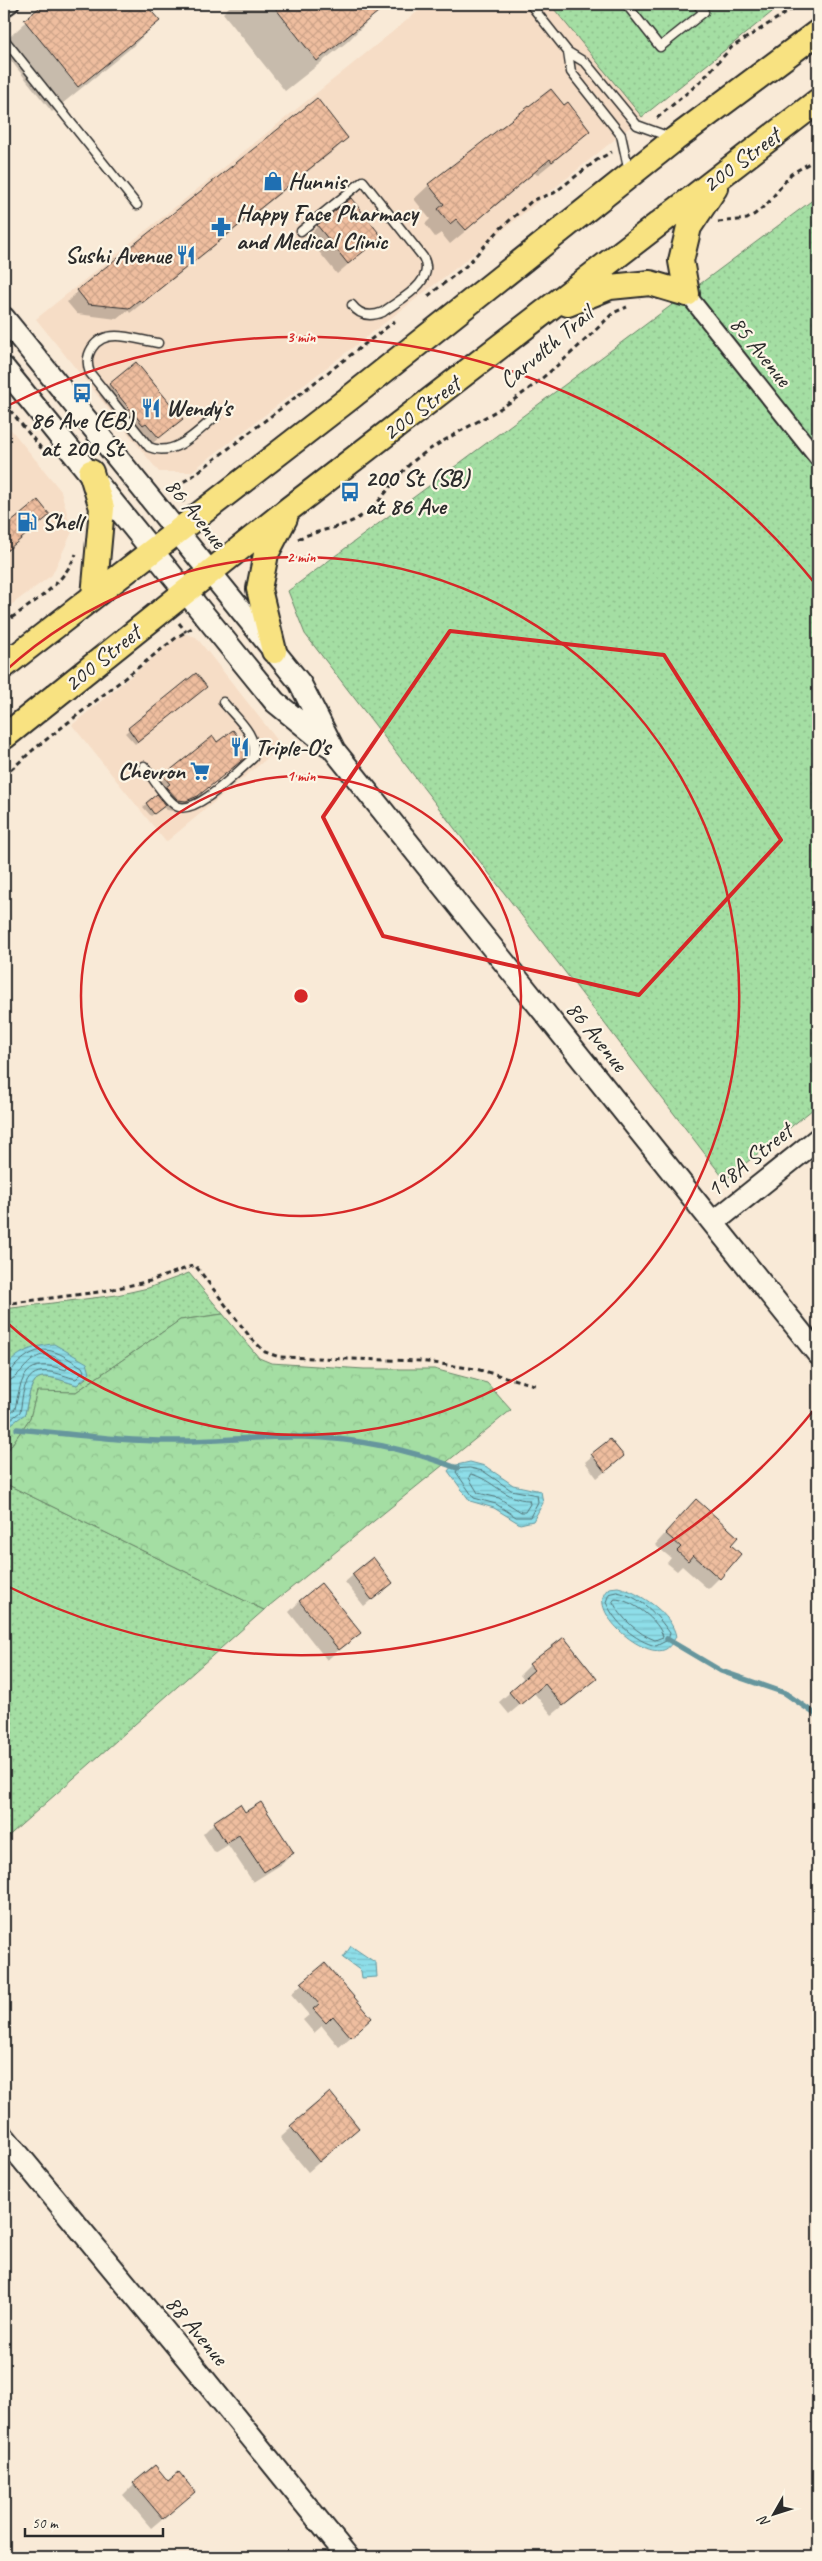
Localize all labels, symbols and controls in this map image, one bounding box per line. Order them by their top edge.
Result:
street label: 200 Street [696,119,789,199]
place label: Hunnis [288,166,348,196]
shop icon: Hunnis [262,170,284,192]
place label: Happy Face Pharmacy and Medical Clinic [236,198,421,256]
pharmacy icon: Happy Face Pharmacy and Medical Clinic [210,216,232,238]
place label: Sushi Avenue [65,240,173,270]
restaurant icon: Sushi Avenue [175,244,197,266]
street label: Carvolth Trail [493,297,602,395]
street label: 85 Avenue [723,309,800,394]
text: 3 min [287,328,316,347]
street label: 200 Street [376,367,469,447]
bus stop icon: 86 Ave (EB) at 200 St [71,382,93,404]
place label: Wendy's [166,393,234,423]
restaurant icon: Wendy's [140,397,162,419]
place label: 86 Ave (EB) at 200 St [30,405,136,463]
place label: 200 St (SB) at 86 Ave [365,463,472,521]
street label: 86 Avenue [158,471,235,556]
bus stop icon: 200 St (SB) at 86 Ave [339,481,361,503]
place label: Shell [42,507,87,537]
fuel station icon: Shell [16,511,38,533]
text: 2 min [287,548,316,567]
street label: 200 Street [57,616,149,698]
place label: Triple-O's [255,732,333,762]
restaurant icon: Triple-O's [229,736,251,758]
place label: Chevron [118,756,186,786]
supermarket icon: Chevron [189,760,211,782]
text: 1 min [287,767,316,786]
centre of rings [292,987,310,1005]
street label: 86 Avenue [559,994,636,1079]
street label: 198A Street [700,1114,801,1204]
street label: 88 Avenue [159,2289,236,2373]
north arrow [750,2488,800,2538]
scale bar [25,2506,162,2538]
text: N [753,2511,774,2531]
text: 50 m [32,2514,59,2533]

